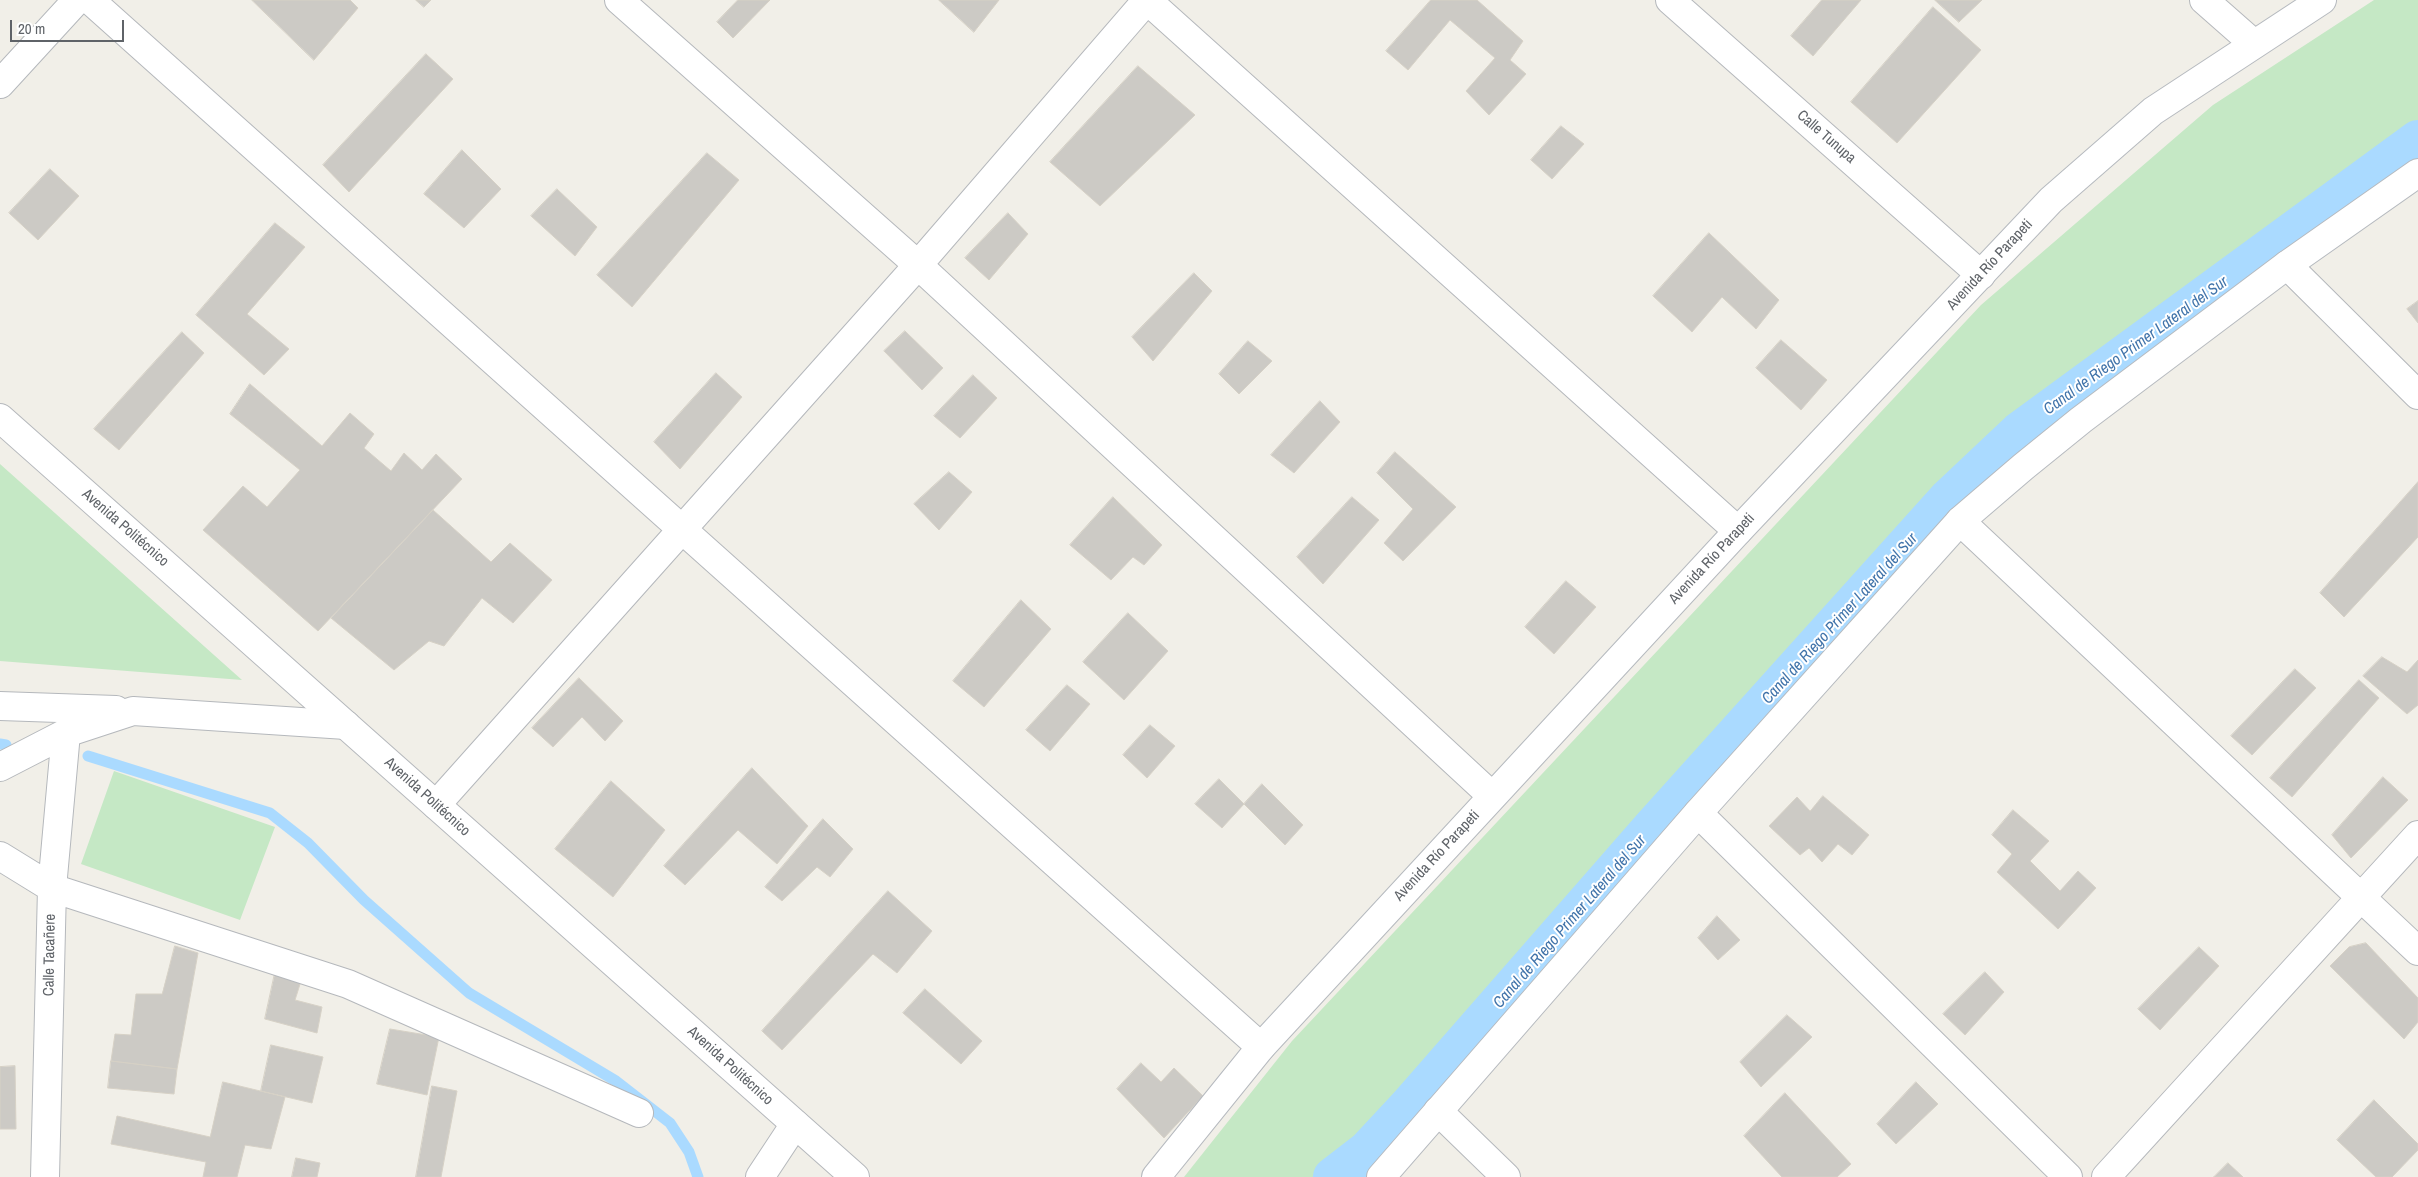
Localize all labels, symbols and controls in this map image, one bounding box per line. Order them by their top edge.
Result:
scale bar [12,10,126,42]
text: 20 m [18,18,45,39]
street label: Calle Tunupa [1793,107,1859,167]
street label: Avenida Río Parapeti [1943,216,2037,314]
water label: Canal de Riego Primer Lateral del Sur [2040,273,2232,419]
street label: Avenida Politécnico [78,485,172,571]
street label: Avenida Río Parapeti [1665,510,1759,608]
water label: Canal de Riego Primer Lateral del Sur [1758,530,1922,708]
street label: Avenida Politécnico [380,754,474,840]
street label: Avenida Río Parapeti [1390,807,1484,905]
water label: Canal de Riego Primer Lateral del Sur [1490,831,1650,1013]
street label: Calle Tacañere [40,914,60,996]
street label: Avenida Politécnico [683,1023,777,1109]

